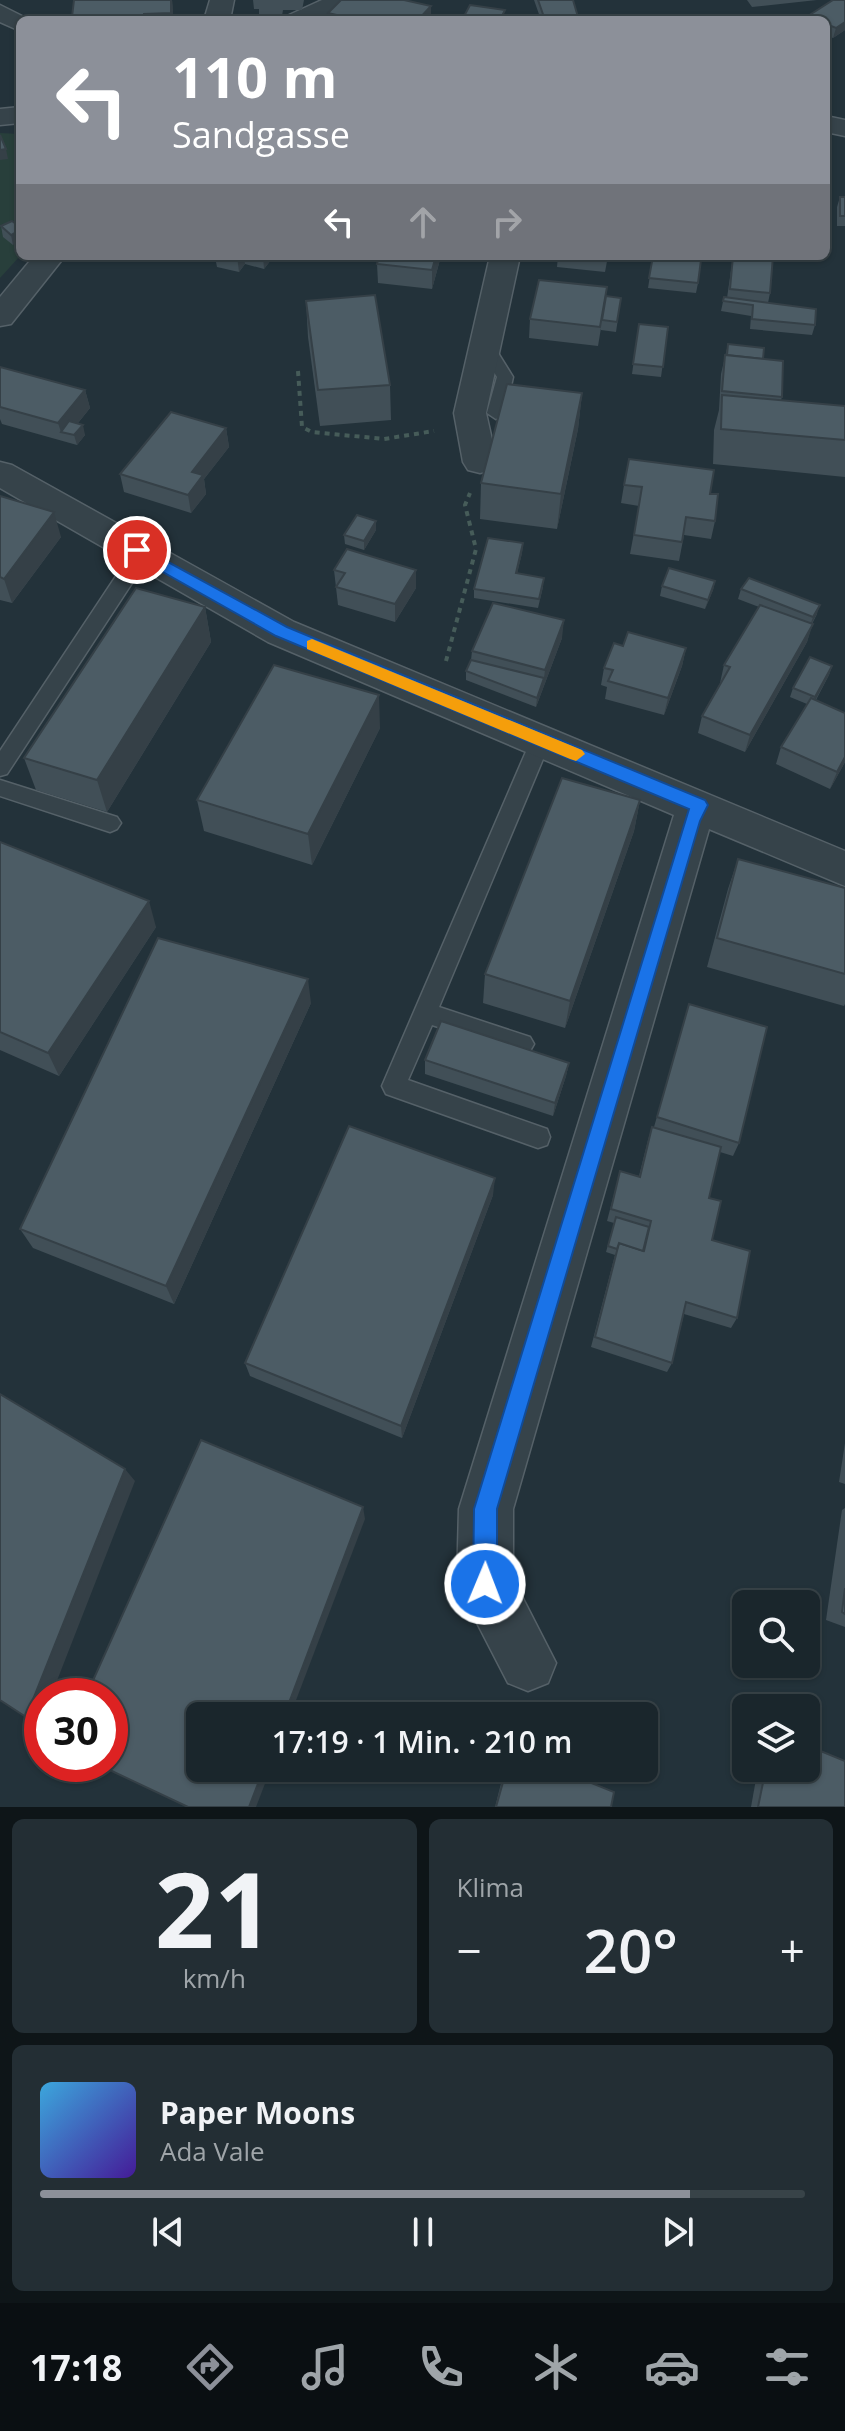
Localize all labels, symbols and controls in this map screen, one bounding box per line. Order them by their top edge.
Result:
text: 110 m [172,38,338,114]
icon: left [40,48,144,152]
text: Sandgasse [172,110,350,159]
icon: left [317,200,361,244]
icon: ahead [401,200,445,244]
icon: right [485,200,529,244]
pin [103,516,171,584]
icon: arrive [115,528,159,572]
position arrow [443,1542,527,1626]
map controls [732,1590,820,1782]
button: search [732,1590,820,1678]
speed limit sign: 30 [24,1678,128,1782]
button: layers [732,1694,820,1782]
text: 17:19 · 1 Min. · 210 m [272,1721,572,1762]
text: 21 [155,1837,274,1978]
text: Klima [457,1869,524,1905]
text: 20° [584,1909,678,1991]
text: − [457,1920,482,1980]
text: + [780,1920,805,1980]
text: km/h [183,1960,246,1996]
text: Paper Moons [160,2092,355,2133]
text: Ada Vale [160,2133,265,2169]
icon: previous [146,2210,190,2254]
icon: pause [401,2210,445,2254]
icon: next [656,2210,700,2254]
icon: directions [182,2339,238,2395]
icon: music [297,2339,353,2395]
icon: phone [413,2339,469,2395]
icon: climate [528,2339,584,2395]
icon: car [644,2339,700,2395]
icon: filters [759,2339,815,2395]
text: 17:18 [30,2343,122,2392]

